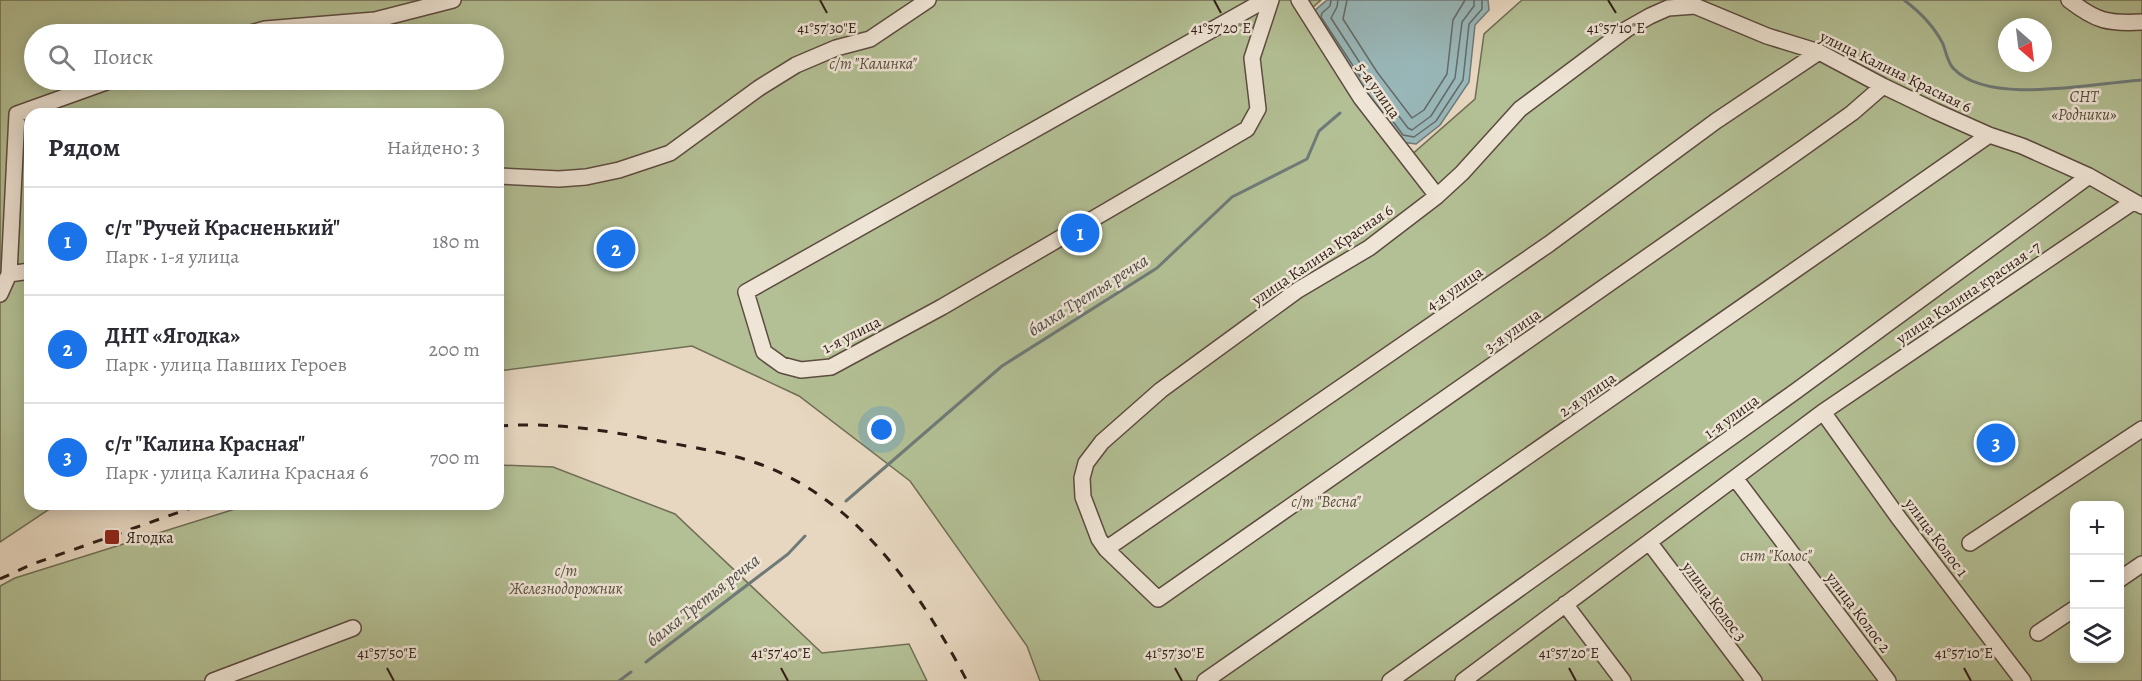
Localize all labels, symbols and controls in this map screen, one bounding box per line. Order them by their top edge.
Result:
text: 41°57'30"E [797,18,857,38]
text: 41°57'20"E [1191,18,1251,38]
text: 41°57'10"E [1587,18,1645,38]
north arrow [1998,18,2052,72]
search box [24,24,504,90]
street label: улица Калина Красная 6 [1815,25,1975,118]
icon: search [45,41,78,74]
text: Поиск [93,42,153,72]
park label: с/т "Калинка" [829,53,917,75]
street label: 5-я улица [1351,58,1406,124]
park label: СНТ «Родники» [2051,86,2117,126]
text: Рядом [48,130,120,165]
text: Найдено: 3 [387,134,480,161]
street label: улица Калина Красная 6 [1247,199,1398,311]
pin: 1 [1060,210,1100,256]
text: с/т "Ручей Красненький" [105,213,340,243]
pin: 2 [596,226,636,272]
text: 1 [64,228,71,255]
text: 180 m [432,228,480,255]
street label: улица Калина красная -7 [1891,236,2045,350]
text: Парк · 1-я улица [105,243,240,270]
water label: балка Третья речка [1023,248,1153,342]
street label: 4-я улица [1422,261,1488,316]
street label: 3-я улица [1480,303,1546,358]
street label: 1-я улица [818,311,885,359]
text: ДНТ «Ягодка» [105,321,240,351]
text: 2 [63,336,72,363]
text: 200 m [429,336,480,363]
text: Парк · улица Павших Героев [105,351,347,378]
street label: 2-я улица [1555,367,1621,423]
street label: 1-я улица [1700,389,1764,444]
your location [867,415,896,444]
pin: 3 [1976,420,2016,466]
text: с/т "Калина Красная" [105,429,305,459]
text: 3 [63,444,72,471]
text: 700 m [430,444,480,471]
text: Парк · улица Калина Красная 6 [105,459,369,486]
park label: с/т "Весна" [1291,491,1361,513]
street label: улица Колос 1 [1899,493,1973,582]
map controls [2070,501,2124,663]
button: + [2070,501,2124,555]
place label: Ягодка [126,527,174,549]
marker: Ягодка [103,528,121,546]
park label: снт "Колос" [1740,545,1812,567]
water label: балка Третья речка [641,548,765,652]
button: − [2070,555,2124,609]
street label: улица Колос 3 [1676,556,1751,646]
park label: с/т Железнодорожник [508,560,623,600]
street label: улица Колос 2 [1820,567,1896,658]
button: layers [2070,609,2124,663]
text: 41°57'50"E [357,643,417,663]
text: 41°57'40"E [751,643,811,663]
text: 41°57'30"E [1145,643,1205,663]
text: 41°57'20"E [1539,643,1599,663]
text: 41°57'10"E [1935,643,1993,663]

